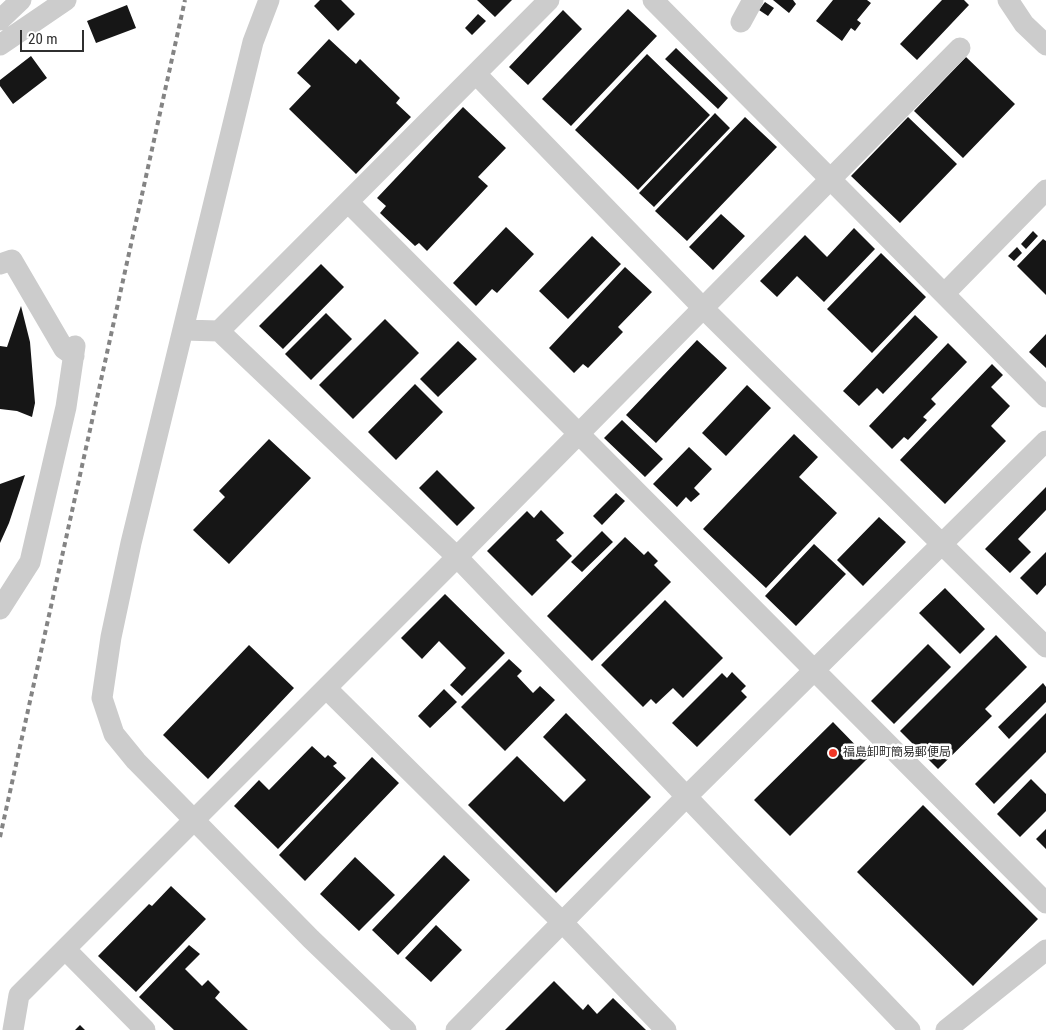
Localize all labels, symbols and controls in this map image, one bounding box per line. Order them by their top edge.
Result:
scale bar [22,20,86,52]
text: 20 m [28,30,58,48]
place label: 福島卸町簡易郵便局 [843,746,951,760]
marker: 福島卸町簡易郵便局 [827,747,839,759]

